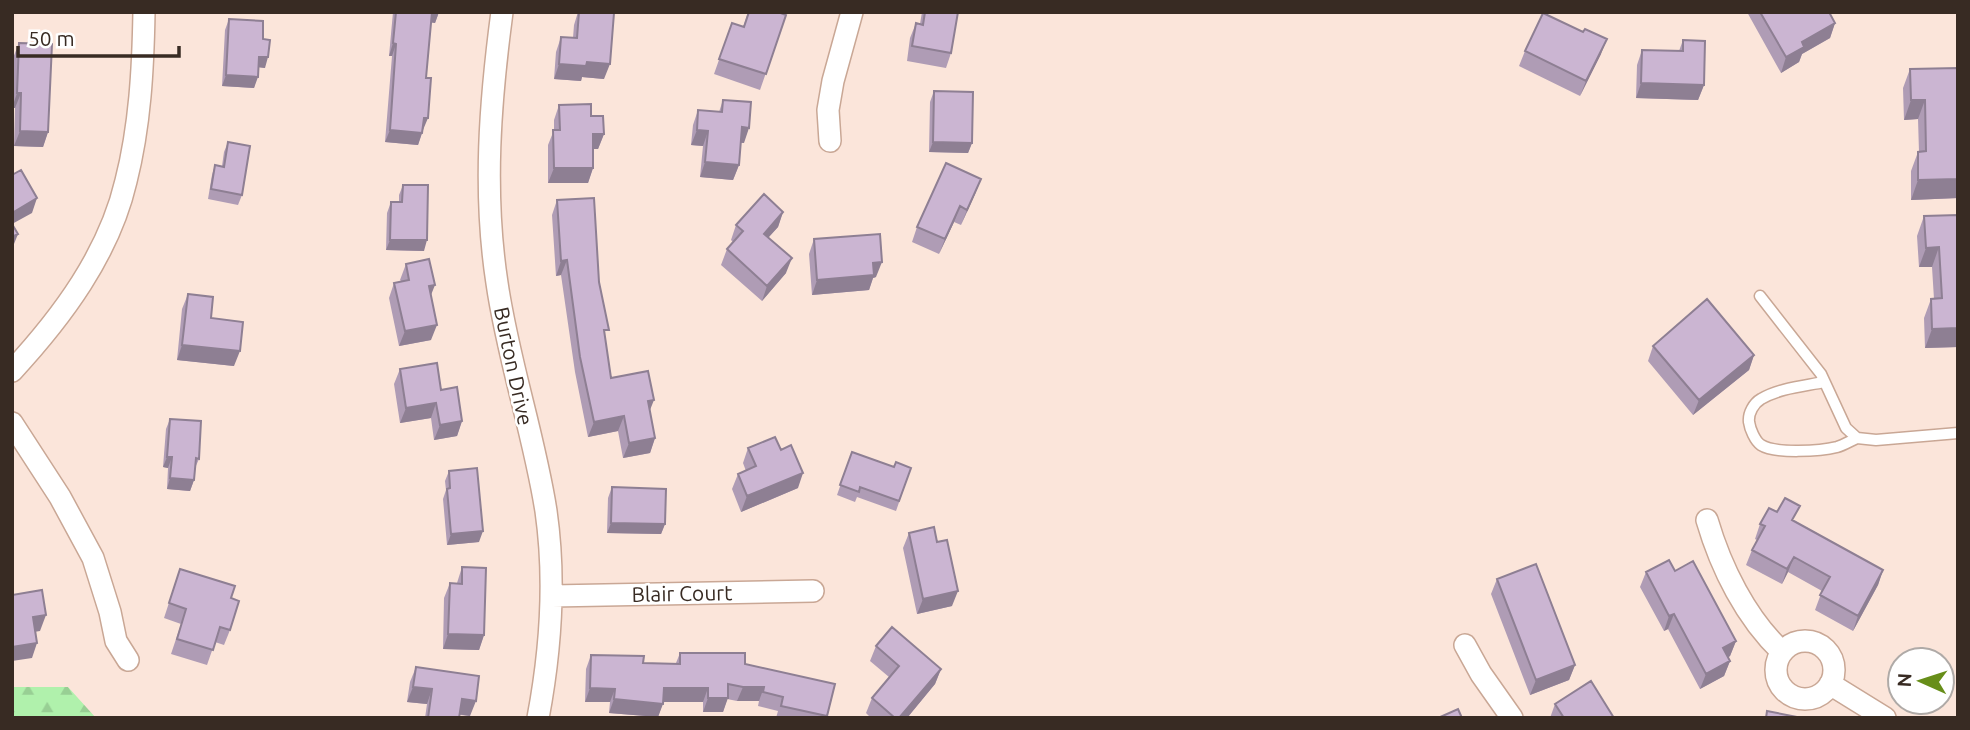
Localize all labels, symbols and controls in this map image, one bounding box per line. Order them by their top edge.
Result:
scale bar [18,14,178,58]
text: 50 m [28,26,75,50]
street label: Burton Drive [490,305,538,427]
street label: Blair Court [631,580,733,606]
north arrow [1886,646,1956,716]
text: N [1893,672,1915,688]

